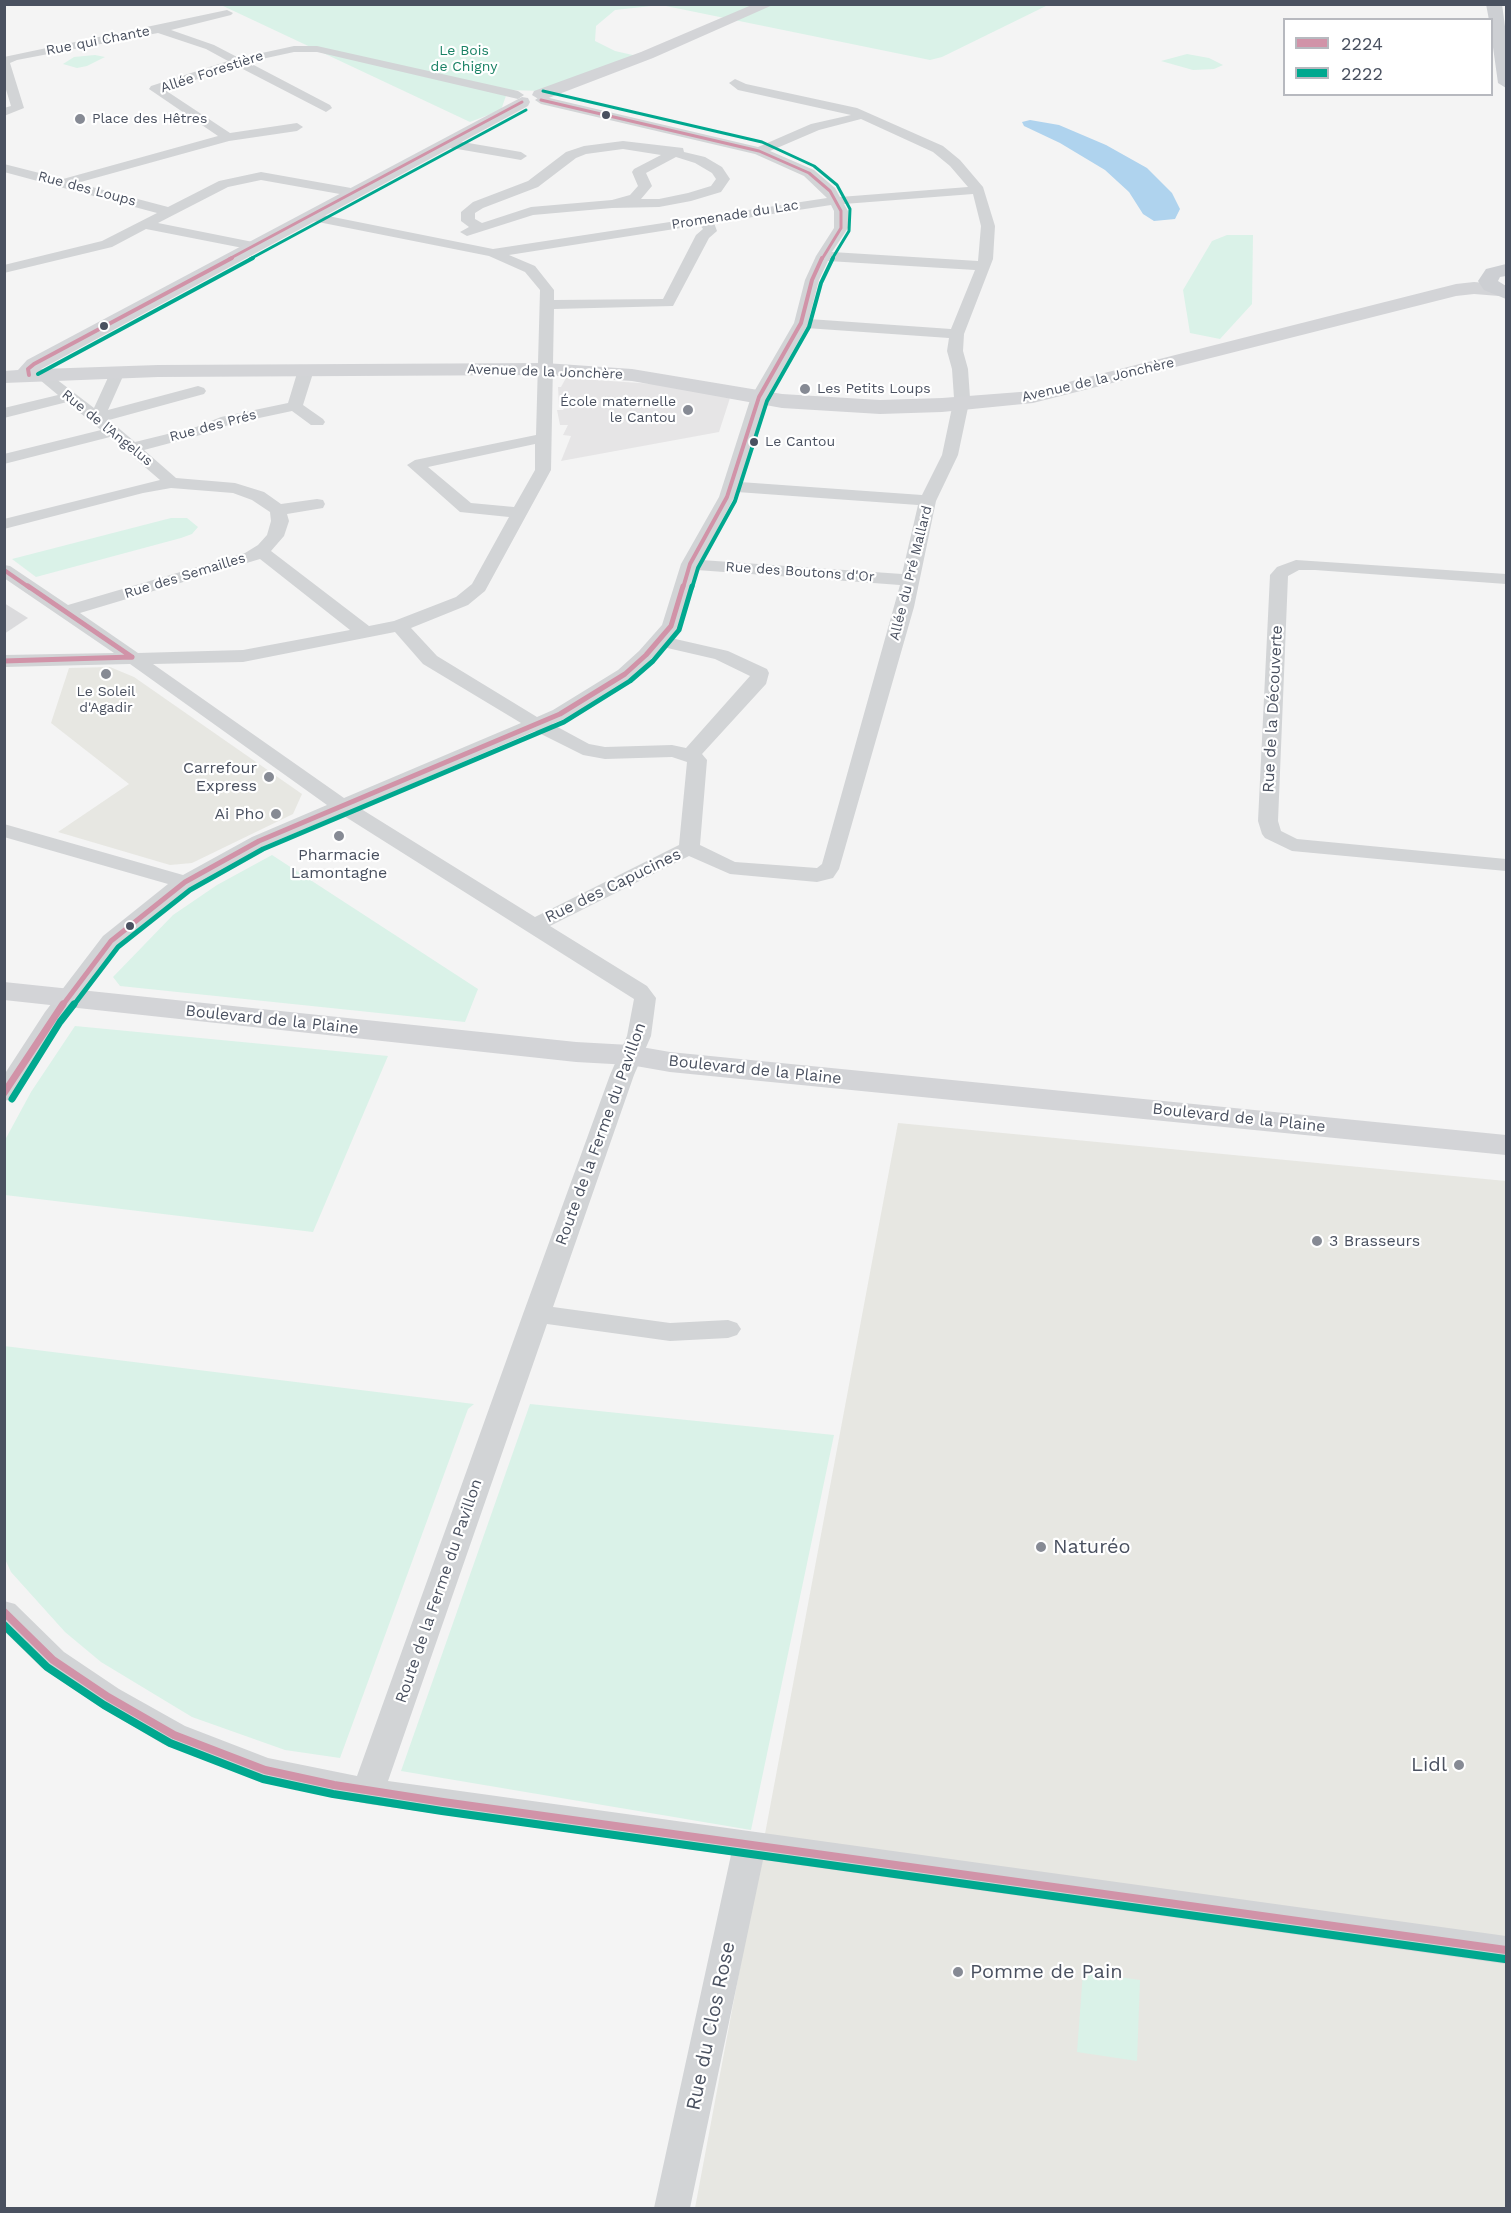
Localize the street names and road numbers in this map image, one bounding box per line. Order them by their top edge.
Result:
street label: Rue qui Chante [45,23,151,59]
street label: Allée Forestière [158,47,266,97]
street label: Rue des Loups [36,168,138,210]
street label: Promenade du Lac [670,197,800,233]
street label: Avenue de la Jonchère [1020,354,1176,406]
street label: Avenue de la Jonchère [467,361,623,383]
street label: Rue de l'Angelus [58,386,156,470]
street label: Rue des Prés [168,406,258,446]
street label: Allée du Pré Mallard [886,504,936,642]
street label: Rue des Semailles [122,550,248,602]
street label: Rue des Boutons d'Or [725,558,875,586]
street label: Rue de la Découverte [1259,625,1287,793]
street label: Rue des Capucines [542,845,684,927]
street label: Boulevard de la Plaine [184,1001,360,1039]
street label: Route de la Ferme du Pavillon [552,1020,650,1248]
street label: Boulevard de la Plaine [667,1051,843,1089]
street label: Boulevard de la Plaine [1151,1099,1327,1137]
street label: Route de la Ferme du Pavillon [392,1476,486,1706]
street label: Rue du Clos Rose [681,1940,741,2112]

